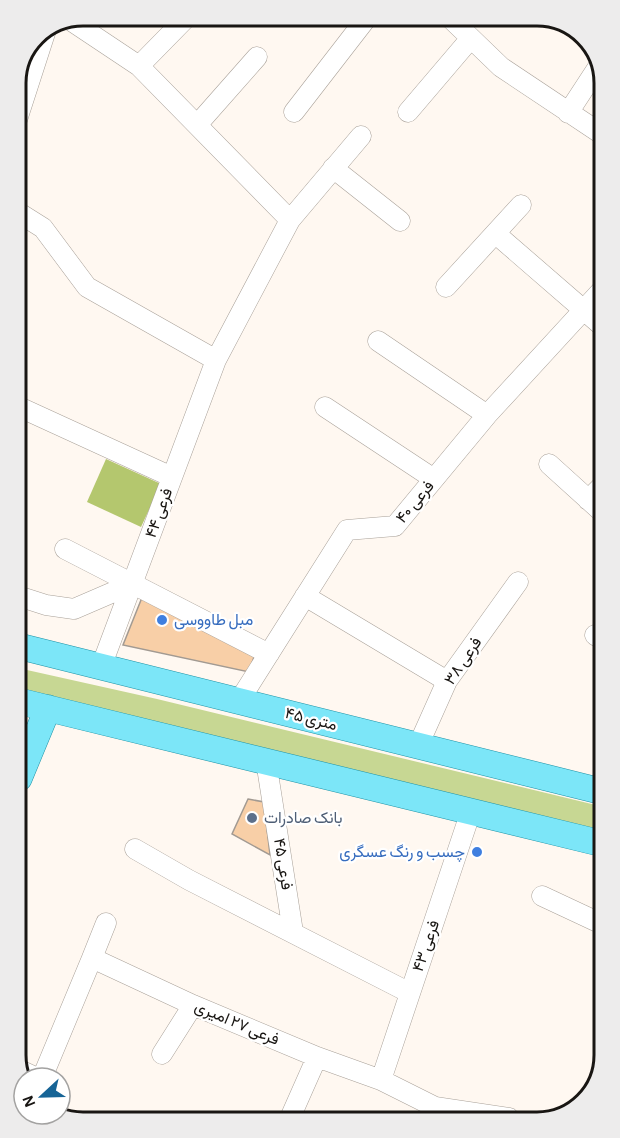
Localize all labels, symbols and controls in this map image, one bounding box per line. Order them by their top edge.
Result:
street label: فرعی ۴۰ [393,478,439,527]
street label: فرعی ۴۴ [143,486,177,541]
place label: مبل طاووسی [174,612,253,630]
marker: مبل طاووسی [155,613,169,627]
street label: فرعی ۳۸ [441,634,486,689]
street label: ۴۵ متری [283,705,339,735]
place label: بانک صادرات [264,810,343,828]
marker: بانک صادرات [245,811,259,825]
street label: فرعی ۴۵ [269,837,295,891]
place label: چسب و رنگ عسگری [339,844,465,863]
marker: چسب و رنگ عسگری [470,845,484,859]
street label: فرعی ۴۳ [410,918,444,974]
street label: فرعی ۲۷ امیری [192,998,282,1050]
north arrow [12,1066,72,1126]
text: N [20,1093,39,1109]

